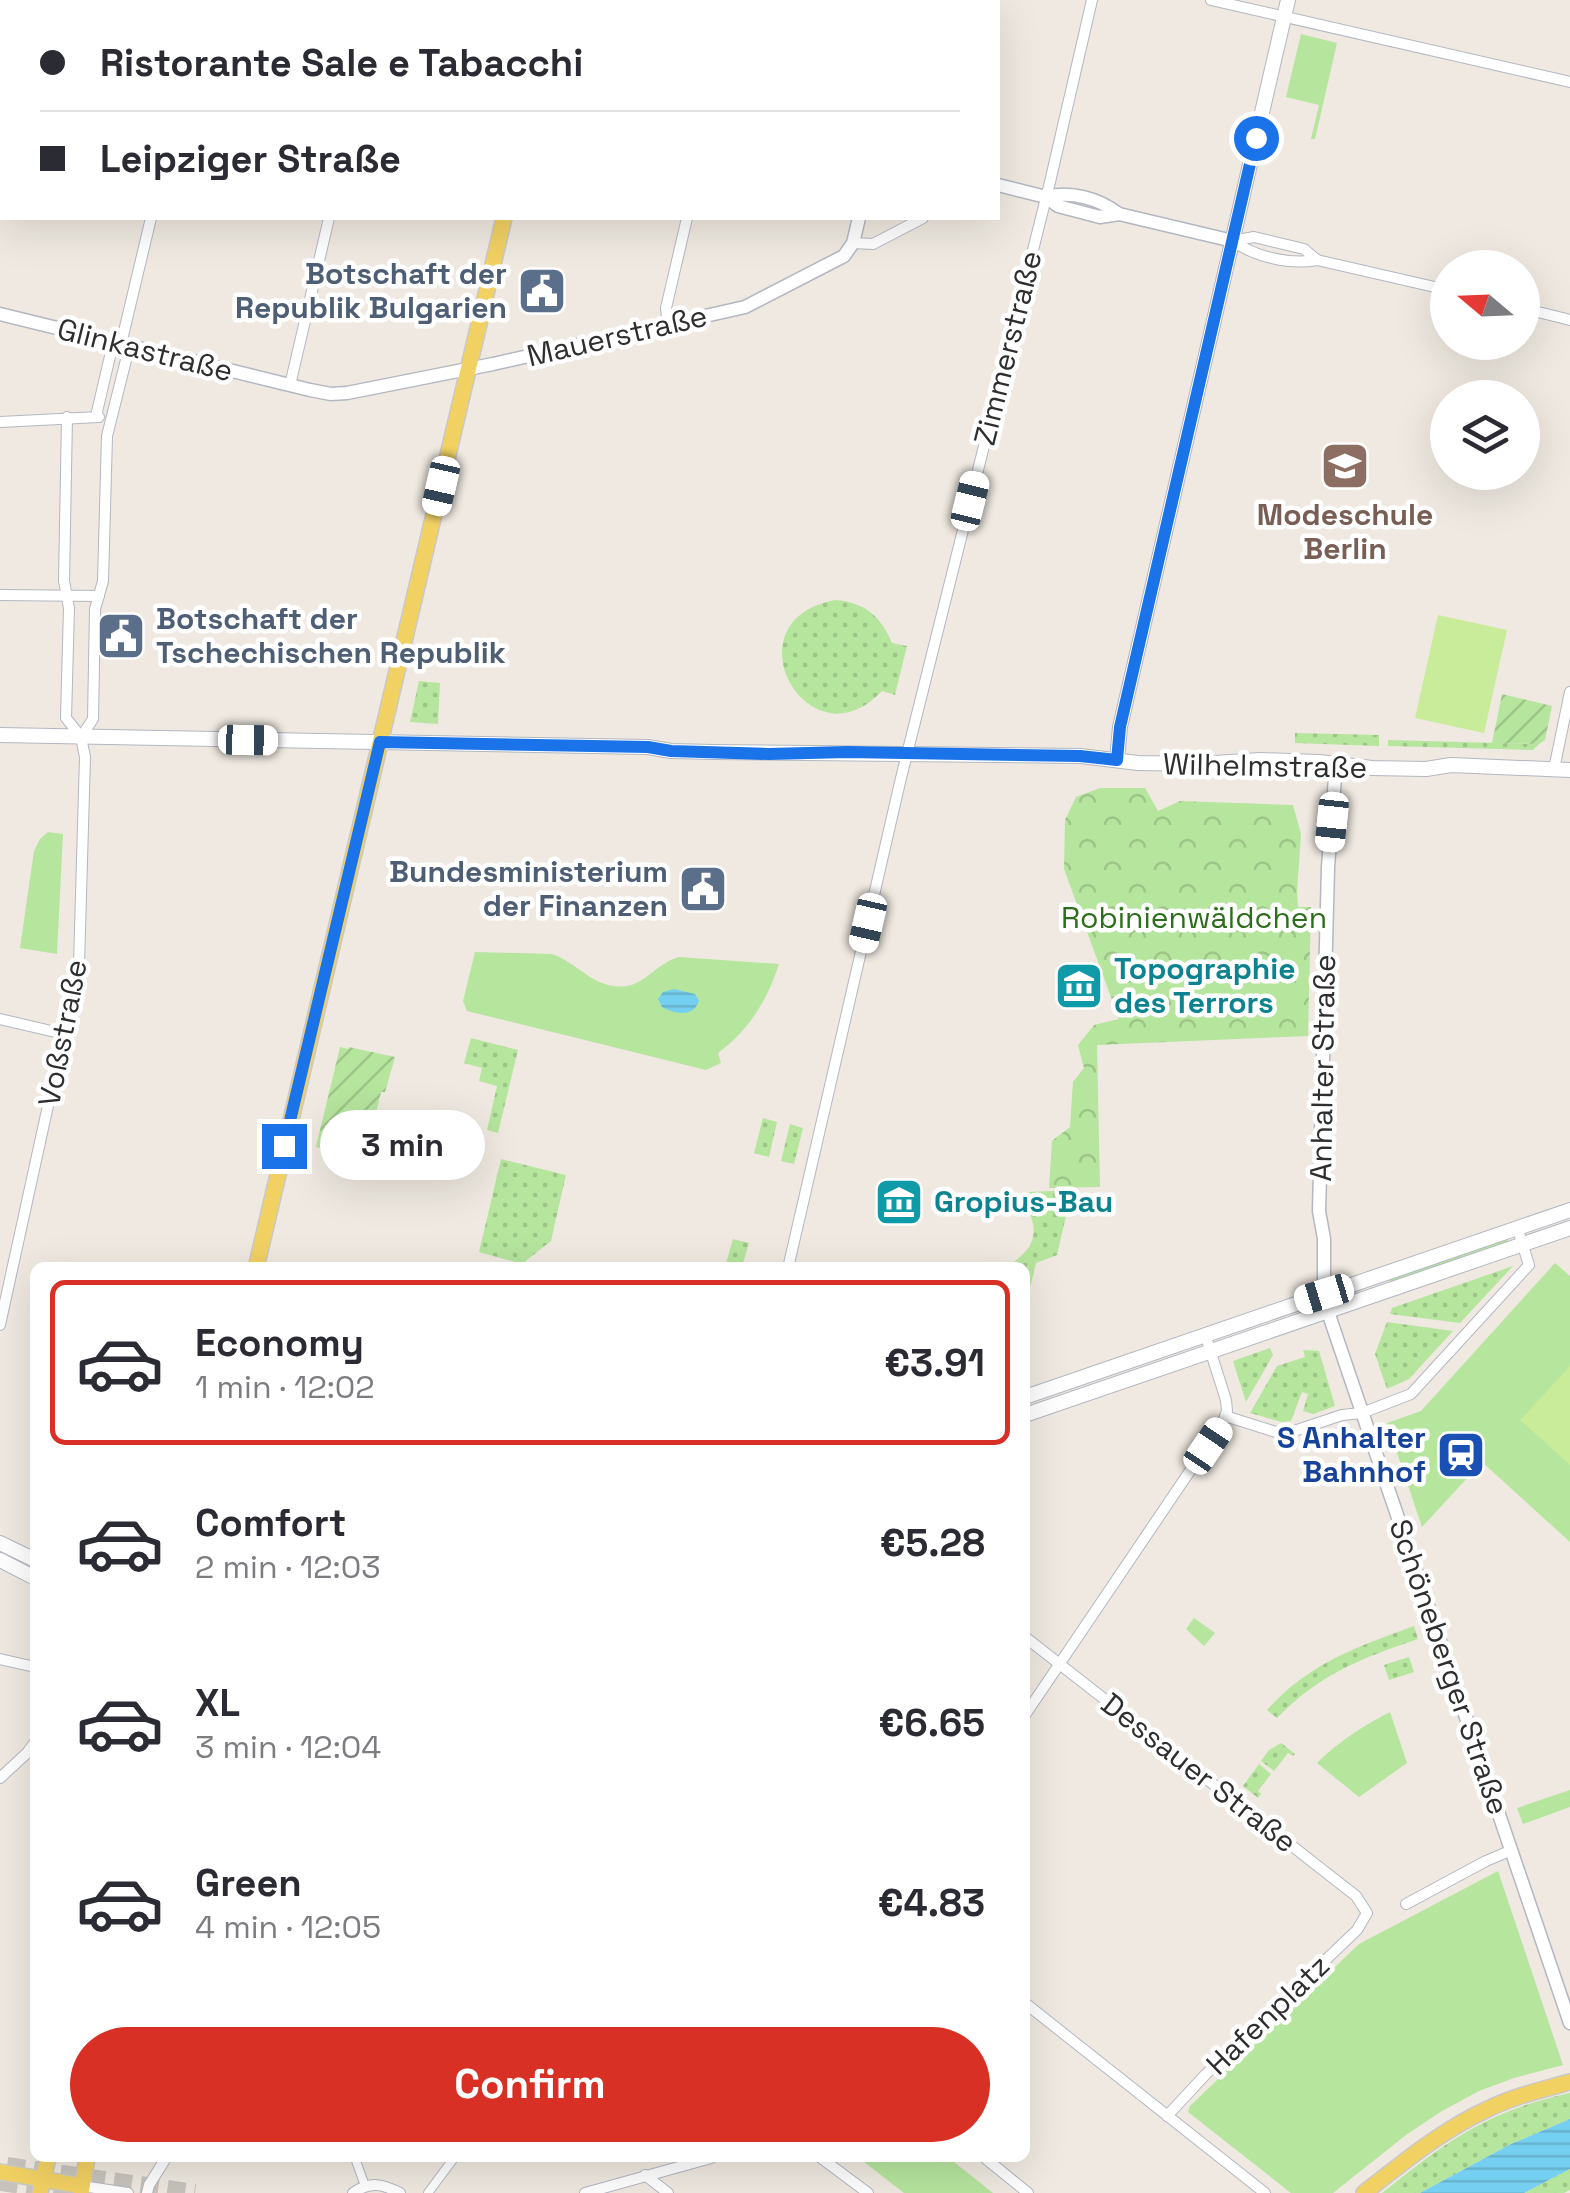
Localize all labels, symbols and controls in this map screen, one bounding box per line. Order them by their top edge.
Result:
text: Ristorante Sale e Tabacchi [100,39,583,87]
route start [1234,116,1279,161]
text: Leipziger Straße [100,135,401,183]
street label: Zimmerstraße [965,247,1051,449]
north arrow [1430,250,1540,360]
map controls [1430,250,1540,490]
place label: Botschaft der Republik Bulgarien [235,254,507,327]
public building icon: Botschaft der Republik Bulgarien [516,265,568,317]
street label: Mauerstraße [523,296,711,375]
street label: Glinkastraße [53,309,237,390]
button: layers [1430,380,1540,490]
school or university icon: Modeschule Berlin [1319,440,1371,492]
car [420,453,462,519]
car [948,468,992,534]
place label: Modeschule Berlin [1257,495,1433,568]
place label: Botschaft der Tschechischen Republik [156,599,506,672]
public building icon: Botschaft der Tschechischen Republik [95,610,147,662]
car [218,724,278,756]
street label: Wilhelmstraße [1163,744,1367,787]
car [1314,791,1350,853]
place label: Bundesministerium der Finanzen [389,852,668,925]
public building icon: Bundesministerium der Finanzen [677,863,729,915]
car [847,890,889,956]
park label: Robinienwäldchen [1061,898,1327,937]
place label: Topographie des Terrors [1114,949,1296,1022]
street label: Anhalter Straße [1301,954,1344,1182]
street label: Voßstraße [29,956,96,1110]
museum icon: Topographie des Terrors [1053,960,1105,1012]
callout: 3 min [319,1111,484,1181]
route end [262,1124,307,1169]
text: 3 min [361,1125,444,1165]
museum icon: Gropius-Bau [873,1176,925,1228]
place label: Gropius-Bau [934,1182,1113,1221]
car [1291,1271,1357,1317]
icon: car [75,1318,165,1408]
text: Economy [195,1319,364,1367]
text: €3.91 [884,1339,985,1387]
text: 1 min · 12:02 [195,1367,375,1407]
car [1179,1413,1237,1479]
place label: S Anhalter Bahnhof [1277,1418,1426,1491]
station icon: S Anhalter Bahnhof [1435,1429,1487,1481]
icon: car [75,1498,165,1588]
text: Comfort [195,1499,346,1547]
street label: Schöneberger Straße [1381,1514,1518,1820]
text: €5.28 [880,1519,985,1567]
text: 2 min · 12:03 [195,1547,381,1587]
icon: car [75,1678,165,1768]
text: XL [195,1679,240,1727]
street label: Dessauer Straße [1094,1684,1305,1861]
text: €6.65 [879,1699,985,1747]
text: 3 min · 12:04 [195,1727,381,1767]
icon: car [75,1858,165,1948]
text: Green [195,1859,302,1907]
text: €4.83 [878,1879,985,1927]
text: 4 min · 12:05 [195,1907,381,1947]
street label: Hafenplatz [1198,1946,1338,2083]
button: Confirm [70,2027,990,2142]

